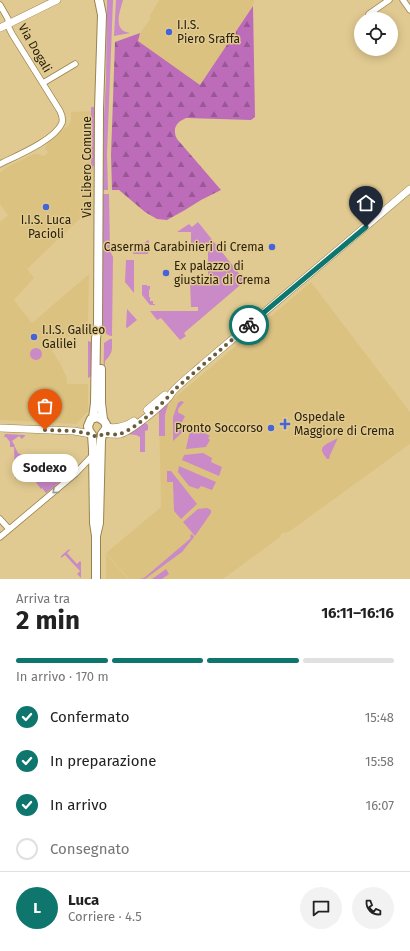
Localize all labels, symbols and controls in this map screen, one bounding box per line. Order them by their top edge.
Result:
map controls [354,12,398,56]
button: locate [354,12,398,56]
place label: I.I.S. Piero Sraffa [177,18,240,46]
street label: Via Dogali [15,21,55,75]
marker: I.I.S. Piero Sraffa [164,27,174,37]
street label: Via Libero Comune [80,116,94,218]
pin [349,186,383,227]
icon: home [355,192,377,214]
marker: I.I.S. Luca Pacioli [41,202,51,212]
place label: I.I.S. Luca Pacioli [21,213,71,241]
place label: Caserma Carabinieri di Crema [104,240,264,254]
marker: Caserma Carabinieri di Crema [267,242,277,252]
place label: Ex palazzo di giustizia di Crema [174,259,270,287]
marker: Ex palazzo di giustizia di Crema [161,268,171,278]
courier [229,305,269,345]
icon: bike [238,314,260,336]
place label: I.I.S. Galileo Galilei [42,323,105,351]
marker: I.I.S. Galileo Galilei [29,332,39,342]
pin [28,389,62,430]
icon: bag [34,395,56,417]
place label: Ospedale Maggiore di Crema [294,410,395,438]
marker: Ospedale Maggiore di Crema [279,418,291,430]
place label: Pronto Soccorso [175,421,263,435]
marker: Pronto Soccorso [266,423,276,433]
callout: Sodexo [12,454,78,482]
text: Sodexo [23,460,67,475]
one-way arrow [52,486,60,493]
text: Arriva tra [16,591,70,606]
text: 16:11–16:16 [321,604,394,622]
text: 2 min [16,605,80,636]
text: In arrivo · 170 m [16,669,109,684]
icon: check [16,706,38,728]
text: Confermato [50,708,129,726]
text: 15:48 [365,710,394,725]
icon: check [16,750,38,772]
text: In preparazione [50,752,156,770]
text: 15:58 [365,754,394,769]
icon: check [16,794,38,816]
text: In arrivo [50,796,107,814]
text: 16:07 [366,798,394,813]
text: Consegnato [50,840,130,858]
button: chat [300,887,342,929]
button: phone [352,887,394,929]
text: Luca [68,891,99,909]
text: L [33,899,41,917]
text: Corriere · 4.5 [68,909,142,924]

